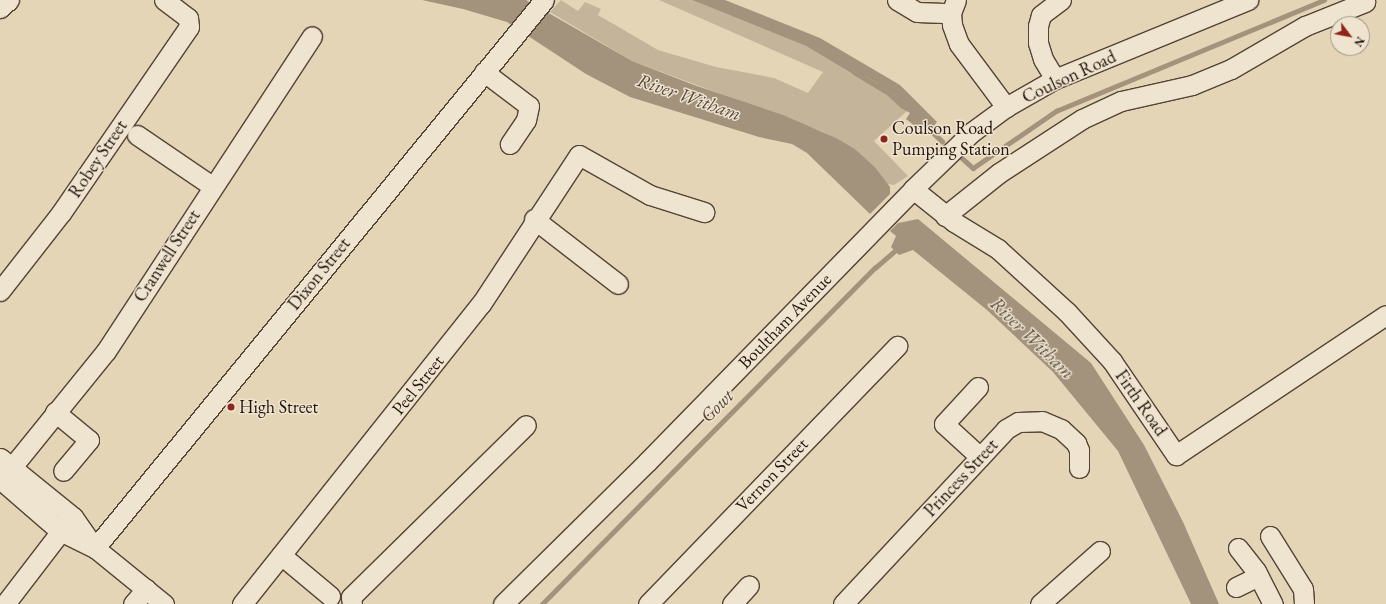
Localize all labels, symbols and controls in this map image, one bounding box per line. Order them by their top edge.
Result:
north arrow [1330,16,1370,56]
text: N [1351,34,1368,49]
street label: Coulson Road [1019,46,1119,108]
water label: River Witham [634,69,744,125]
street label: Robey Street [64,116,132,202]
place label: Coulson Road Pumping Station [892,118,1010,160]
marker: Coulson Road Pumping Station [879,134,889,144]
street label: Cranwell Street [129,206,205,306]
street label: Dixon Street [283,233,355,315]
street label: Boultham Avenue [734,269,836,373]
water label: River Witham [985,292,1079,384]
street label: Peel Street [387,351,449,419]
street label: Firth Road [1110,366,1172,440]
water label: Gowt [696,385,738,427]
place label: High Street [239,396,318,418]
marker: High Street [226,402,236,412]
street label: Vernon Street [731,434,813,516]
street label: Princess Street [919,435,1003,521]

